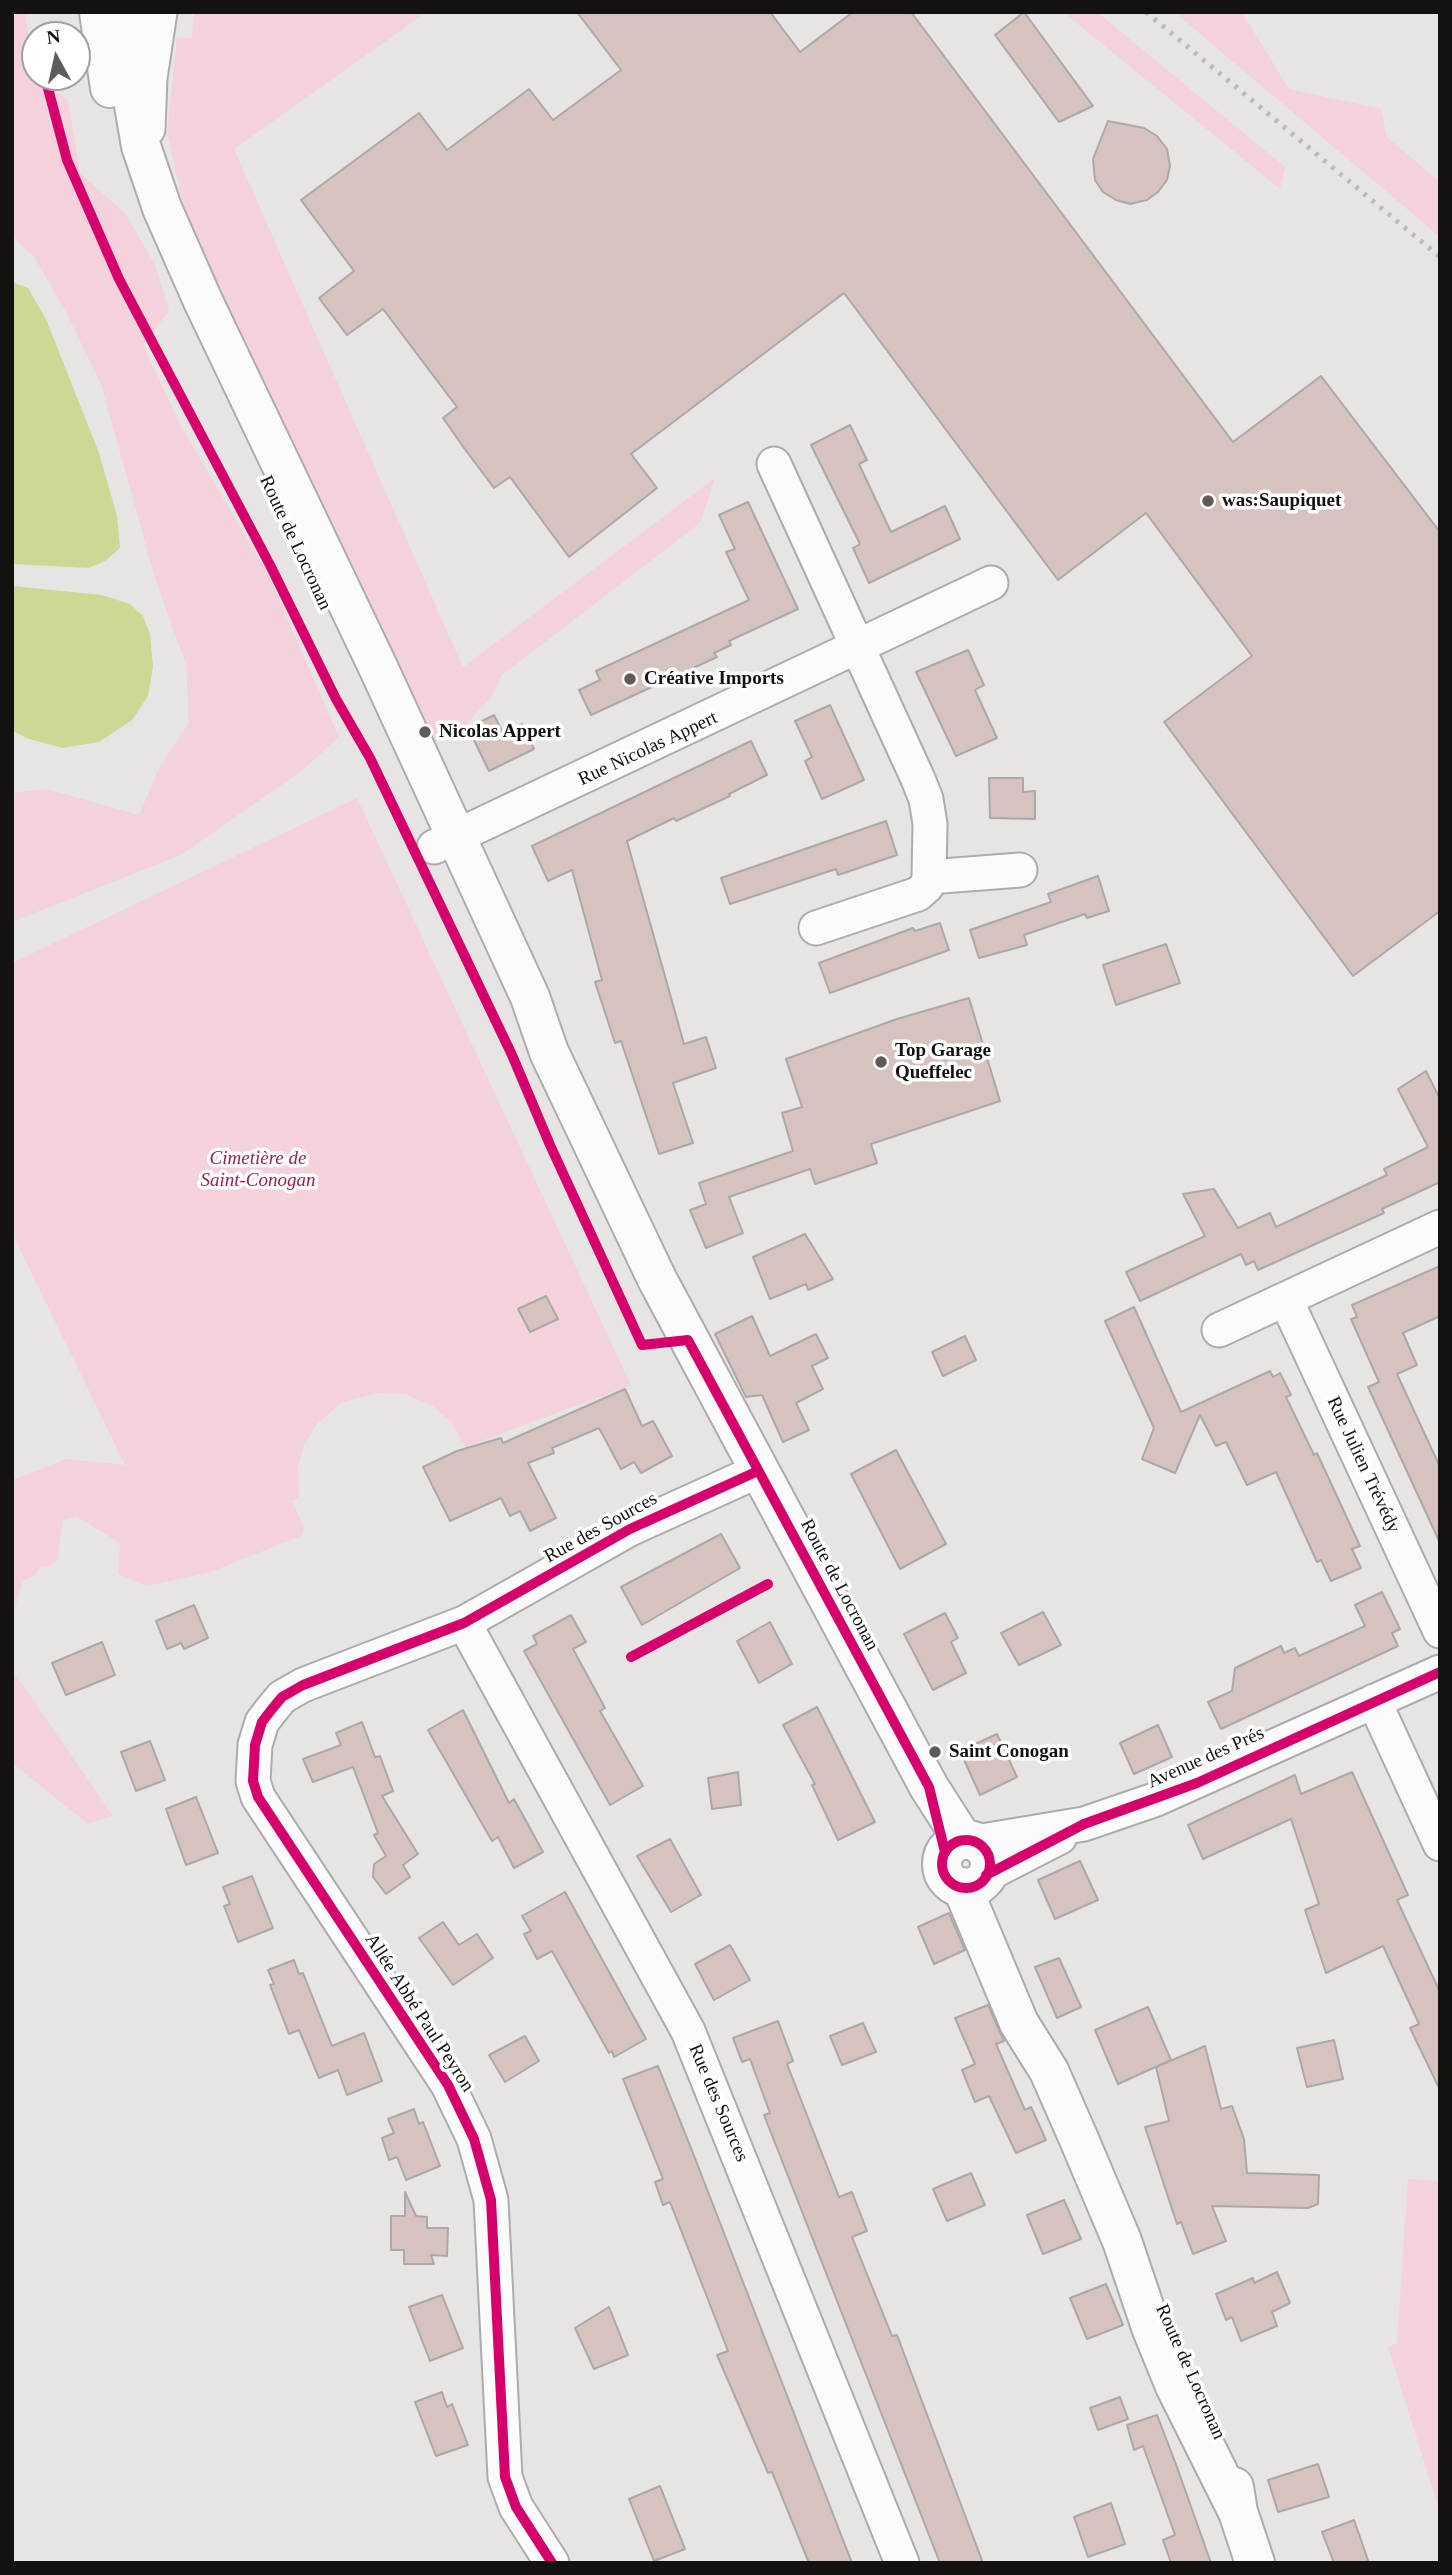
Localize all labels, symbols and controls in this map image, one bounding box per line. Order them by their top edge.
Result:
north arrow [21,21,91,91]
text: N [45,25,62,48]
street label: Route de Locronan [254,472,336,614]
place label: was:Saupiquet [1222,490,1341,512]
marker: was:Saupiquet [1200,493,1216,509]
place label: Créative Imports [644,668,784,690]
marker: Créative Imports [622,671,638,687]
street label: Rue Nicolas Appert [575,707,721,791]
place label: Nicolas Appert [439,721,561,743]
marker: Nicolas Appert [417,724,433,740]
place label: Top Garage Queffelec [895,1040,991,1084]
marker: Top Garage Queffelec [873,1054,889,1070]
park label: Cimetière de Saint-Conogan [200,1148,316,1192]
street label: Rue Julien Trévédy [1321,1393,1405,1537]
street label: Rue des Sources [541,1488,661,1568]
street label: Route de Locronan [795,1515,883,1655]
street label: Avenue des Prés [1144,1722,1268,1794]
place label: Saint Conogan [949,1741,1069,1763]
marker: Saint Conogan [927,1744,943,1760]
street label: Allée Abbé Paul Peyron [359,1930,479,2096]
street label: Rue des Sources [683,2041,753,2165]
street label: Route de Locronan [1150,2301,1230,2443]

